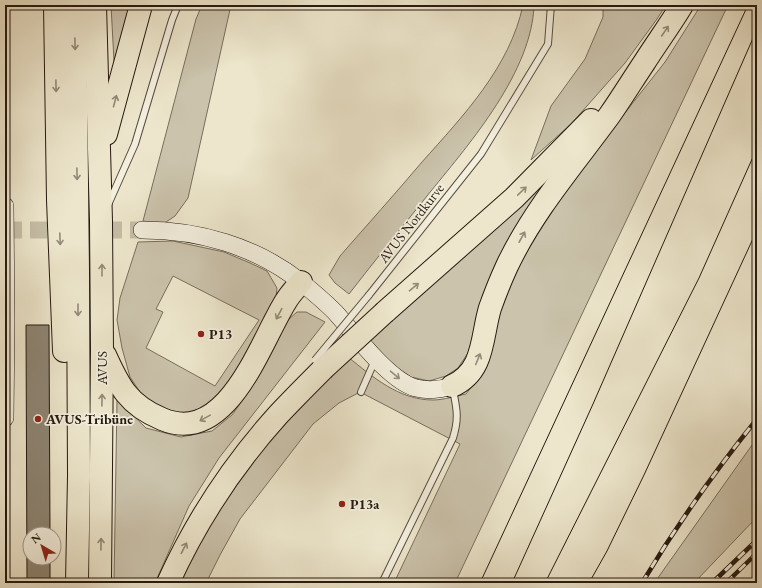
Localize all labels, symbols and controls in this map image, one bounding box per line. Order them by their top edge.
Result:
one-way arrow [661,26,669,37]
one-way arrow [71,37,79,50]
one-way arrow [52,79,60,92]
one-way arrow [112,95,119,108]
one-way arrow [73,167,81,180]
street label: AVUS Nordkurve [374,179,448,267]
one-way arrow [517,186,527,196]
one-way arrow [519,231,526,243]
one-way arrow [56,232,64,245]
one-way arrow [98,264,106,277]
one-way arrow [409,282,420,291]
one-way arrow [74,303,82,316]
one-way arrow [275,308,282,320]
place label: P13 [209,325,232,343]
marker: P13 [196,329,206,339]
street label: AVUS [93,351,111,386]
one-way arrow [475,353,482,365]
one-way arrow [390,371,400,380]
one-way arrow [98,394,106,407]
place label: AVUS-Tribüne [45,410,133,428]
marker: AVUS-Tribüne [33,414,43,424]
one-way arrow [199,414,211,422]
place label: P13a [350,495,380,513]
marker: P13a [337,499,347,509]
north arrow [22,526,62,566]
text: N [28,530,44,546]
one-way arrow [97,538,105,551]
one-way arrow [181,542,189,554]

